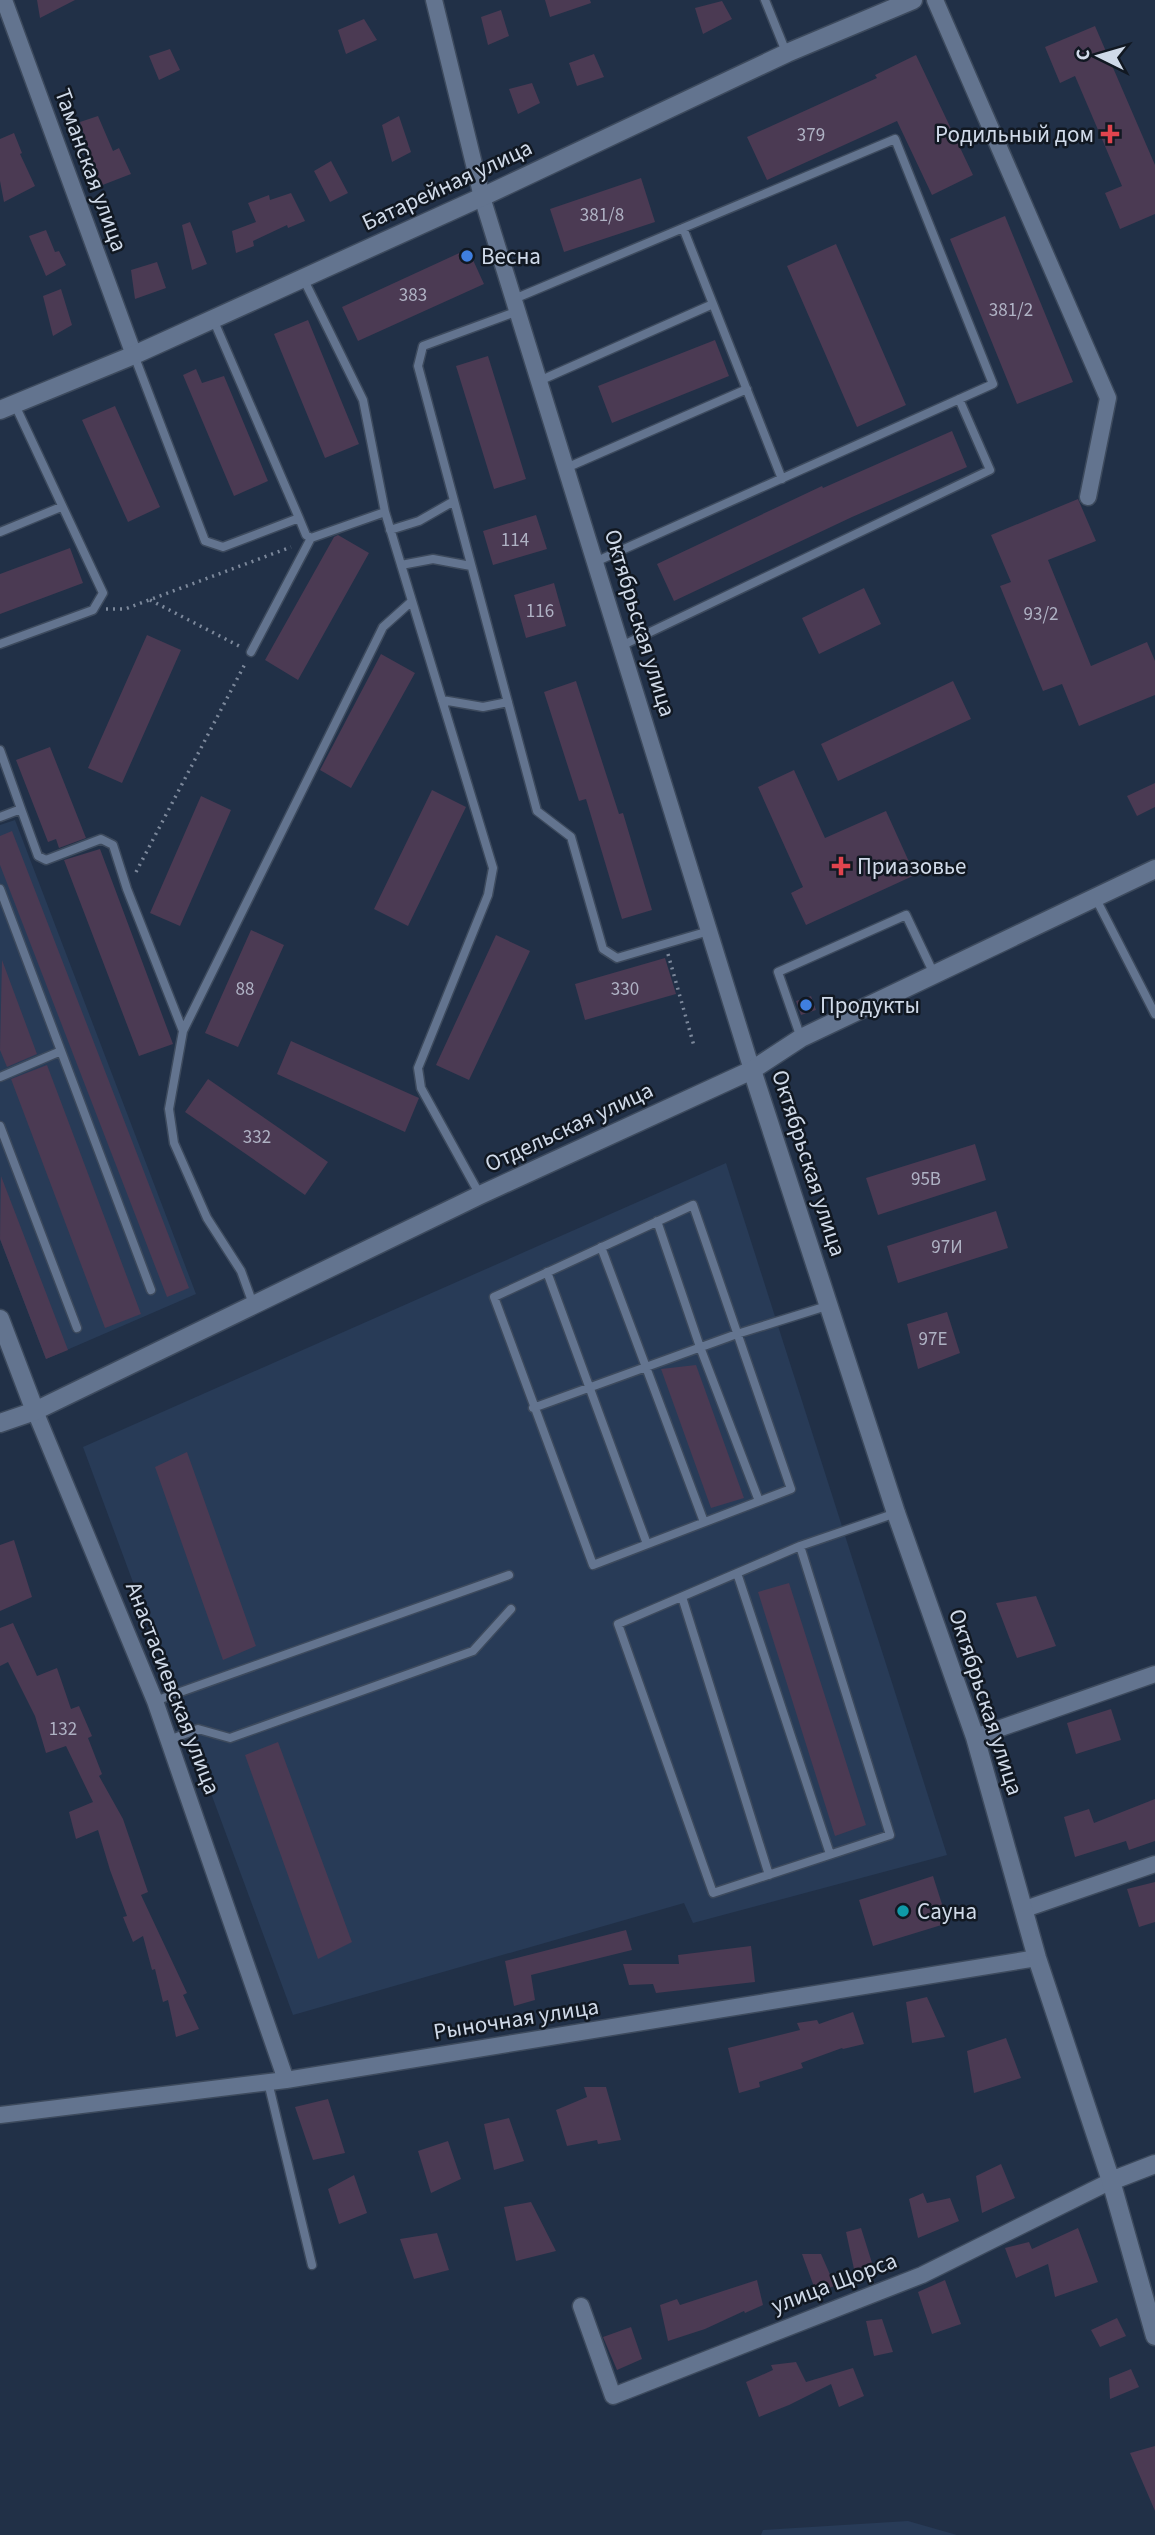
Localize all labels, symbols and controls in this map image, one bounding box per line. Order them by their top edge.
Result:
north arrow [1064,21,1134,91]
text: С [1070,48,1097,61]
street label: Таманская улица [46,84,136,256]
place label: Родильный дом [935,118,1094,151]
house number: 379 [797,122,825,149]
marker: Родильный дом [1100,124,1120,144]
street label: Батарейная улица [356,131,538,239]
house number: 381/8 [580,202,624,229]
place label: Весна [481,240,541,273]
marker: Весна [459,248,475,264]
house number: 383 [399,282,427,309]
house number: 381/2 [989,297,1033,324]
street label: Октябрьская улица [596,525,684,721]
house number: 114 [501,527,529,554]
house number: 116 [526,598,554,625]
house number: 93/2 [1024,601,1058,628]
place label: Приазовье [857,850,967,883]
marker: Приазовье [831,856,851,876]
house number: 88 [236,976,254,1003]
house number: 330 [611,976,639,1003]
place label: Продукты [820,989,920,1022]
marker: Продукты [798,997,814,1013]
street label: Октябрьская улица [763,1065,855,1261]
street label: Отдельская улица [479,1074,659,1180]
house number: 332 [243,1124,271,1151]
house number: 95В [911,1166,941,1193]
house number: 97И [931,1234,963,1261]
house number: 97Е [919,1326,947,1353]
street label: Анастасиевская улица [117,1577,229,1799]
street label: Октябрьская улица [940,1604,1032,1800]
house number: 132 [49,1716,77,1743]
place label: Сауна [917,1895,977,1928]
marker: Сауна [895,1903,911,1919]
street label: Рыночная улица [431,1990,601,2048]
street label: улица Щорса [766,2244,902,2322]

